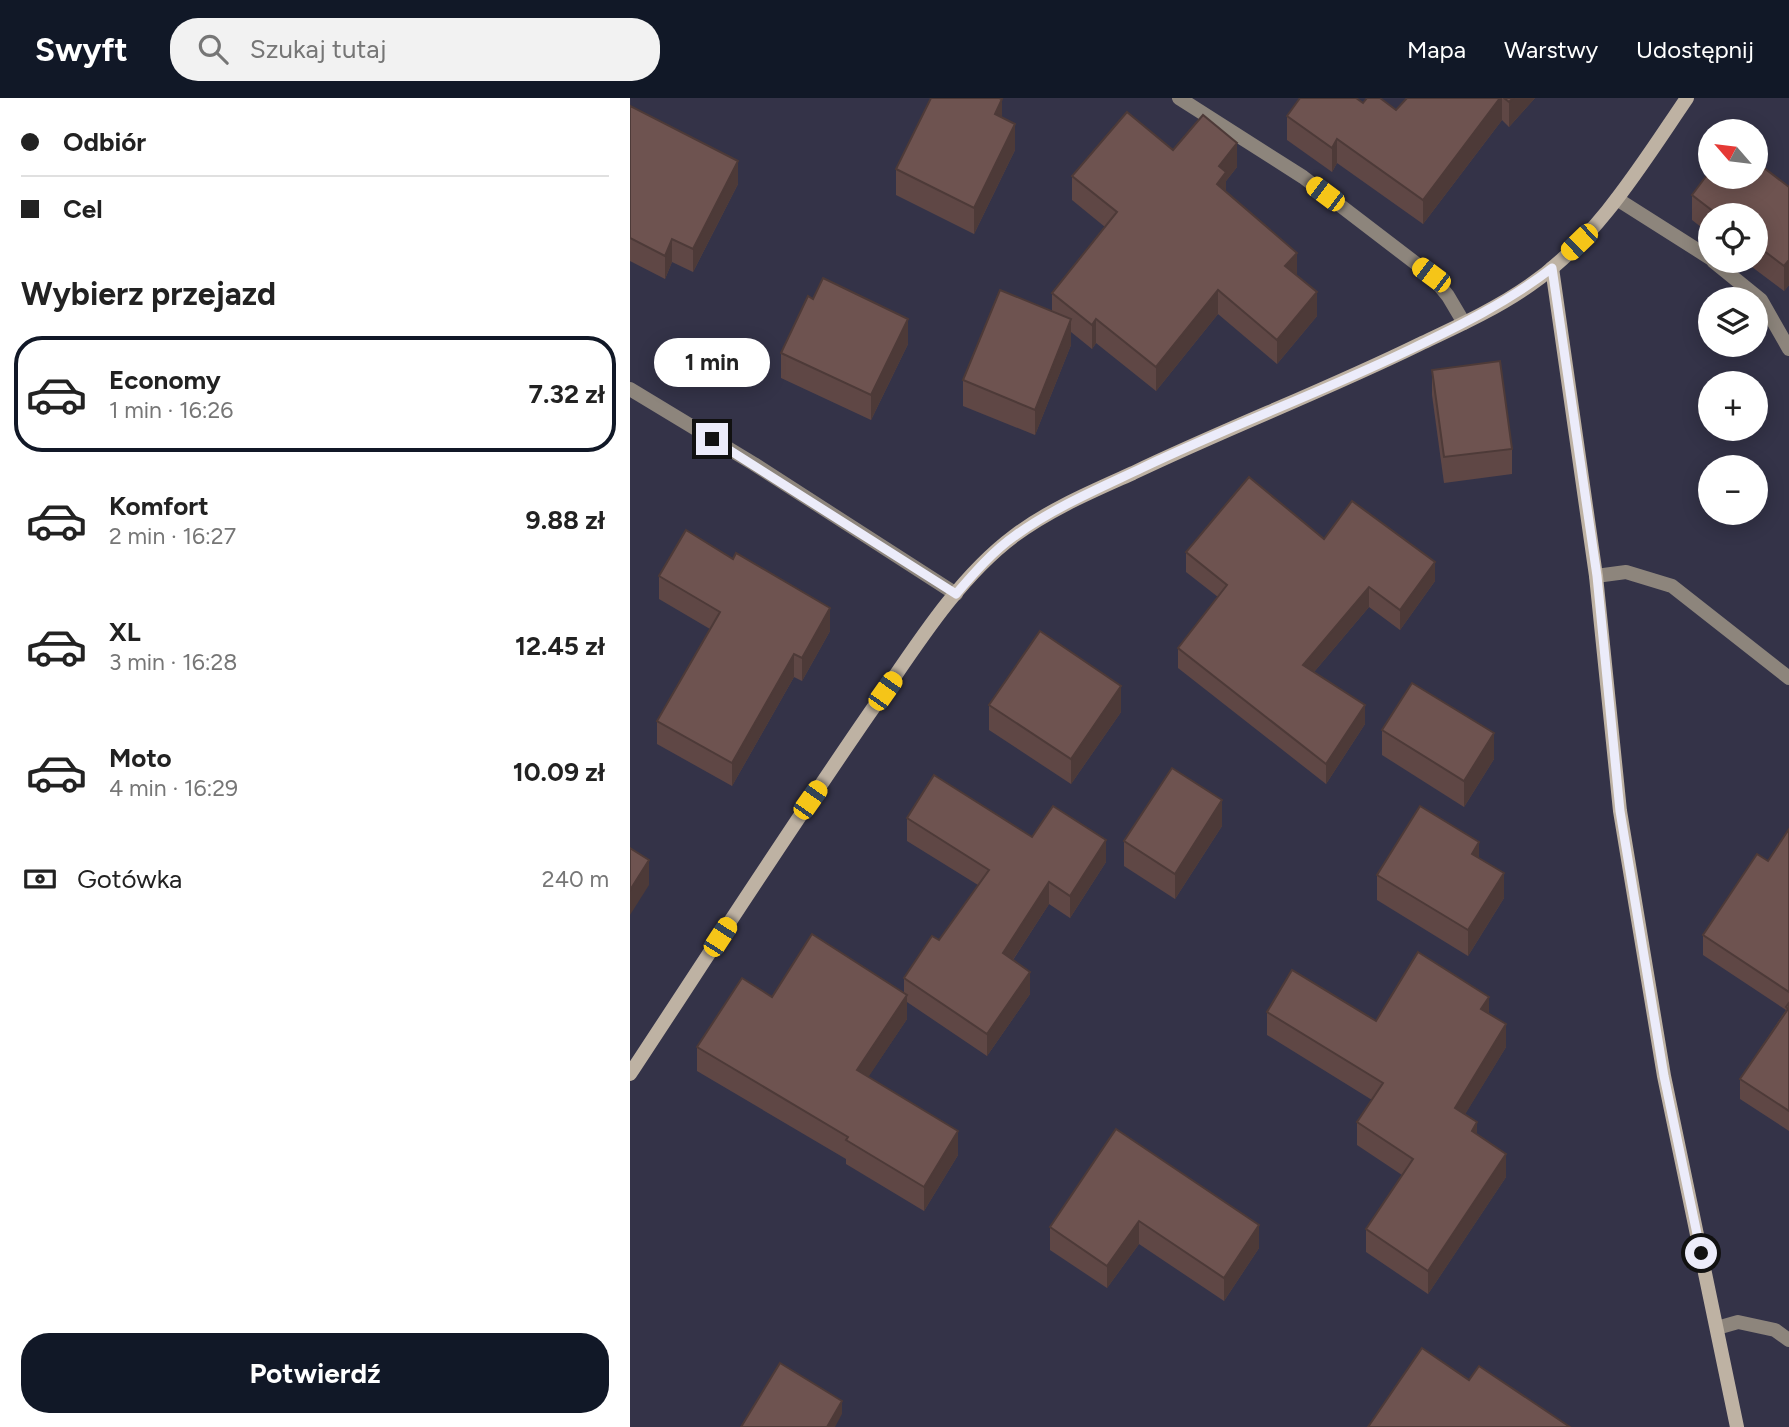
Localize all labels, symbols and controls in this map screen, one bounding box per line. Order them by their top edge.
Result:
search box [170,18,660,81]
text: Swyft [35,30,128,69]
icon: search [194,30,232,68]
text: Szukaj tutaj [250,33,386,65]
text: Mapa [1407,35,1466,64]
text: Warstwy [1504,35,1598,64]
text: Udostępnij [1636,35,1754,64]
north arrow [1698,119,1768,189]
map controls [1698,119,1768,525]
text: Odbiór [63,126,146,158]
car [1302,173,1349,215]
text: Cel [63,193,103,225]
button: locate [1698,203,1768,273]
car [1557,220,1602,264]
car [1408,254,1455,296]
text: Wybierz przejazd [21,275,276,313]
button: layers [1698,287,1768,357]
callout: 1 min [654,338,770,386]
text: 1 min [685,348,739,376]
icon: car [25,363,88,426]
text: Economy [109,364,221,396]
button: + [1698,371,1768,441]
text: 7.32 zł [529,378,605,410]
text: 1 min · 16:26 [109,396,233,424]
route end [696,423,728,455]
button: − [1698,455,1768,525]
icon: car [25,489,88,552]
text: Komfort [109,490,209,522]
text: 9.88 zł [526,504,605,536]
text: 2 min · 16:27 [109,522,236,550]
icon: car [25,615,88,678]
text: XL [109,616,141,648]
text: 12.45 zł [515,630,605,662]
text: 3 min · 16:28 [109,648,237,676]
car [865,668,906,714]
icon: car [25,741,88,804]
text: Moto [109,742,172,774]
text: 10.09 zł [513,756,605,788]
text: 4 min · 16:29 [109,774,238,802]
car [790,777,831,823]
icon: cash [21,860,59,898]
text: Gotówka [77,863,182,895]
text: 240 m [542,865,609,893]
car [700,914,741,960]
route start [1685,1237,1717,1269]
button: Potwierdź [21,1333,609,1413]

